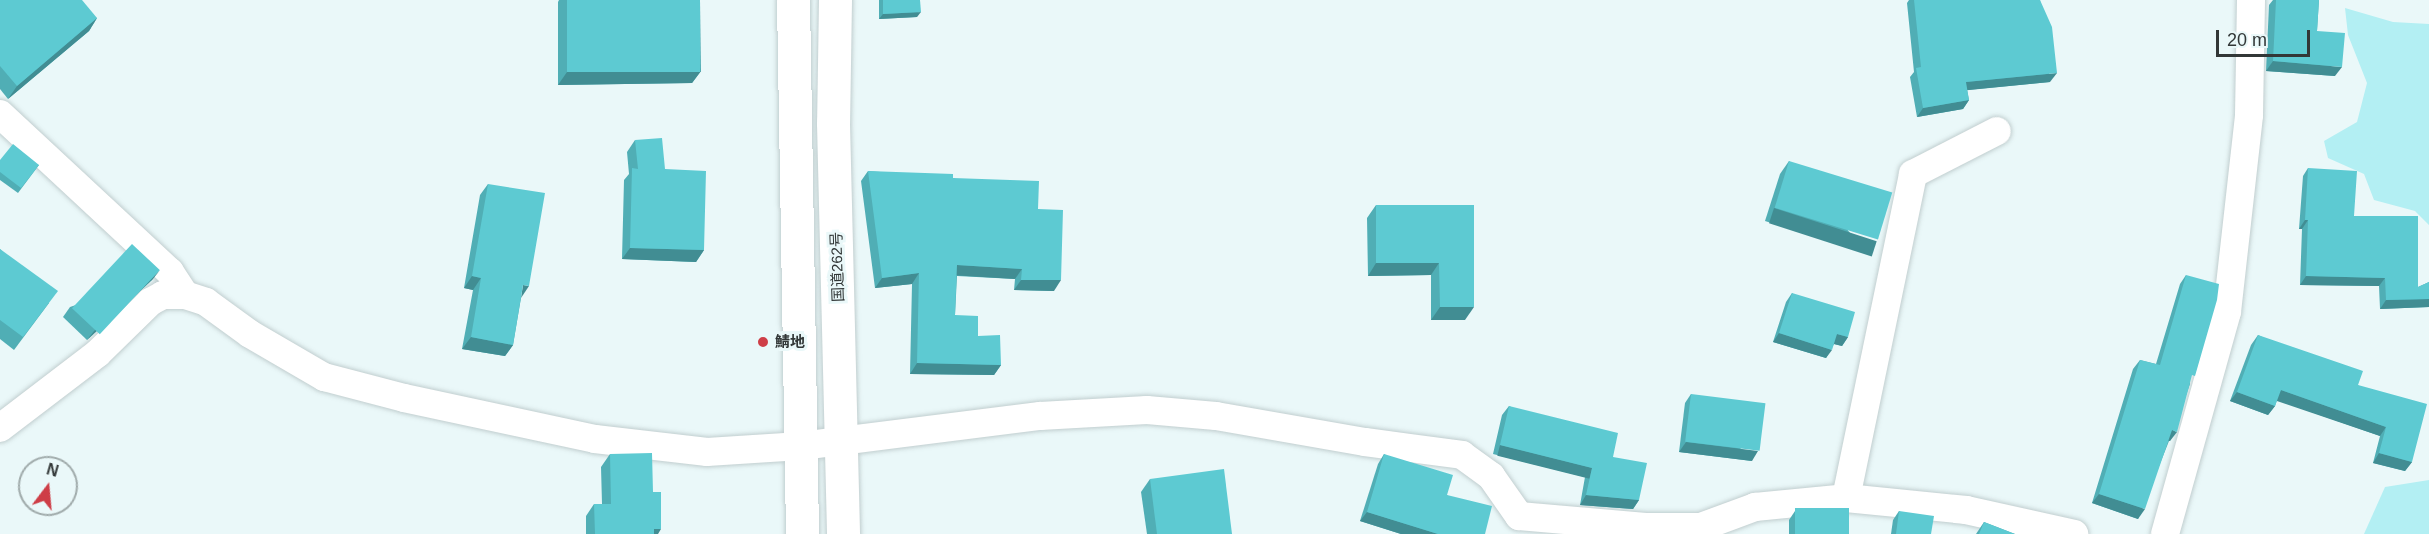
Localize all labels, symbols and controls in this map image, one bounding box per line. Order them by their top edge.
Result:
scale bar [2219,18,2314,56]
text: 20 m [2227,30,2267,50]
street label: 国道262号 [827,232,847,302]
place label: 鯖地 [775,333,805,351]
marker: 鯖地 [756,335,770,349]
north arrow [18,456,78,516]
text: N [45,460,60,480]

